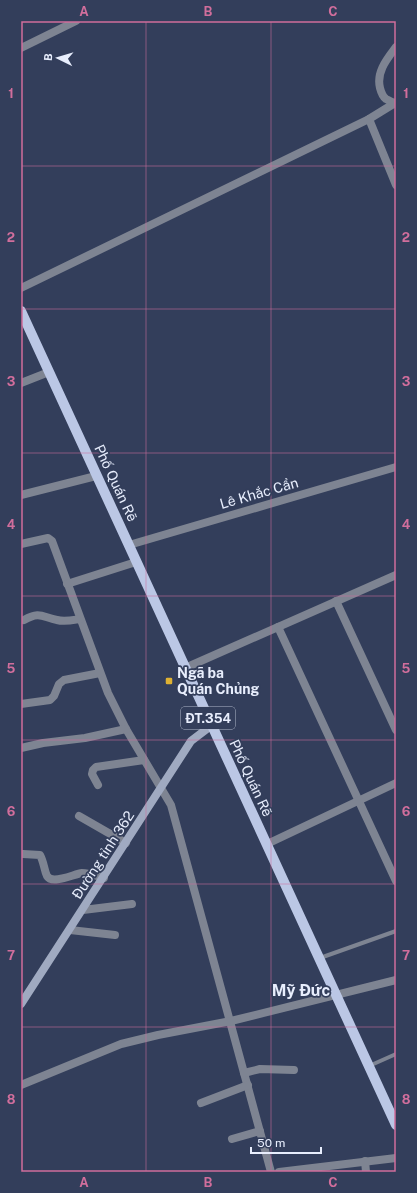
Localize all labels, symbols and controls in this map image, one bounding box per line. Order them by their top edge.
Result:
text: A [79,4,89,19]
text: B [204,4,213,19]
text: C [328,4,338,19]
north arrow [38,38,78,78]
text: B [42,52,54,61]
text: 1 [8,86,14,101]
text: 1 [403,86,409,101]
text: 2 [7,230,15,245]
text: 2 [402,230,410,245]
text: 3 [7,374,16,389]
text: 3 [402,374,411,389]
street label: Phố Quán Rẽ [91,442,141,524]
street label: Lê Khắc Cẩn [218,474,300,512]
text: 4 [7,517,16,532]
text: 4 [402,517,411,532]
text: 5 [7,661,16,676]
text: 5 [402,661,411,676]
place label: Ngã ba Quán Chủng [177,665,260,697]
marker: Ngã ba Quán Chủng [164,676,174,686]
road number: ĐT.354 [181,707,235,729]
street label: Phố Quán Rẽ [226,737,276,819]
text: 6 [7,804,16,819]
text: 6 [402,804,411,819]
street label: Đường tỉnh 362 [69,808,137,902]
text: 7 [7,948,15,963]
text: 7 [402,948,410,963]
district label: Mỹ Đức [272,981,331,1000]
text: 8 [7,1092,16,1107]
text: 8 [402,1092,411,1107]
scale bar [251,1129,321,1155]
text: 50 m [257,1136,285,1150]
text: A [79,1175,89,1190]
text: B [204,1175,213,1190]
text: C [328,1175,338,1190]

